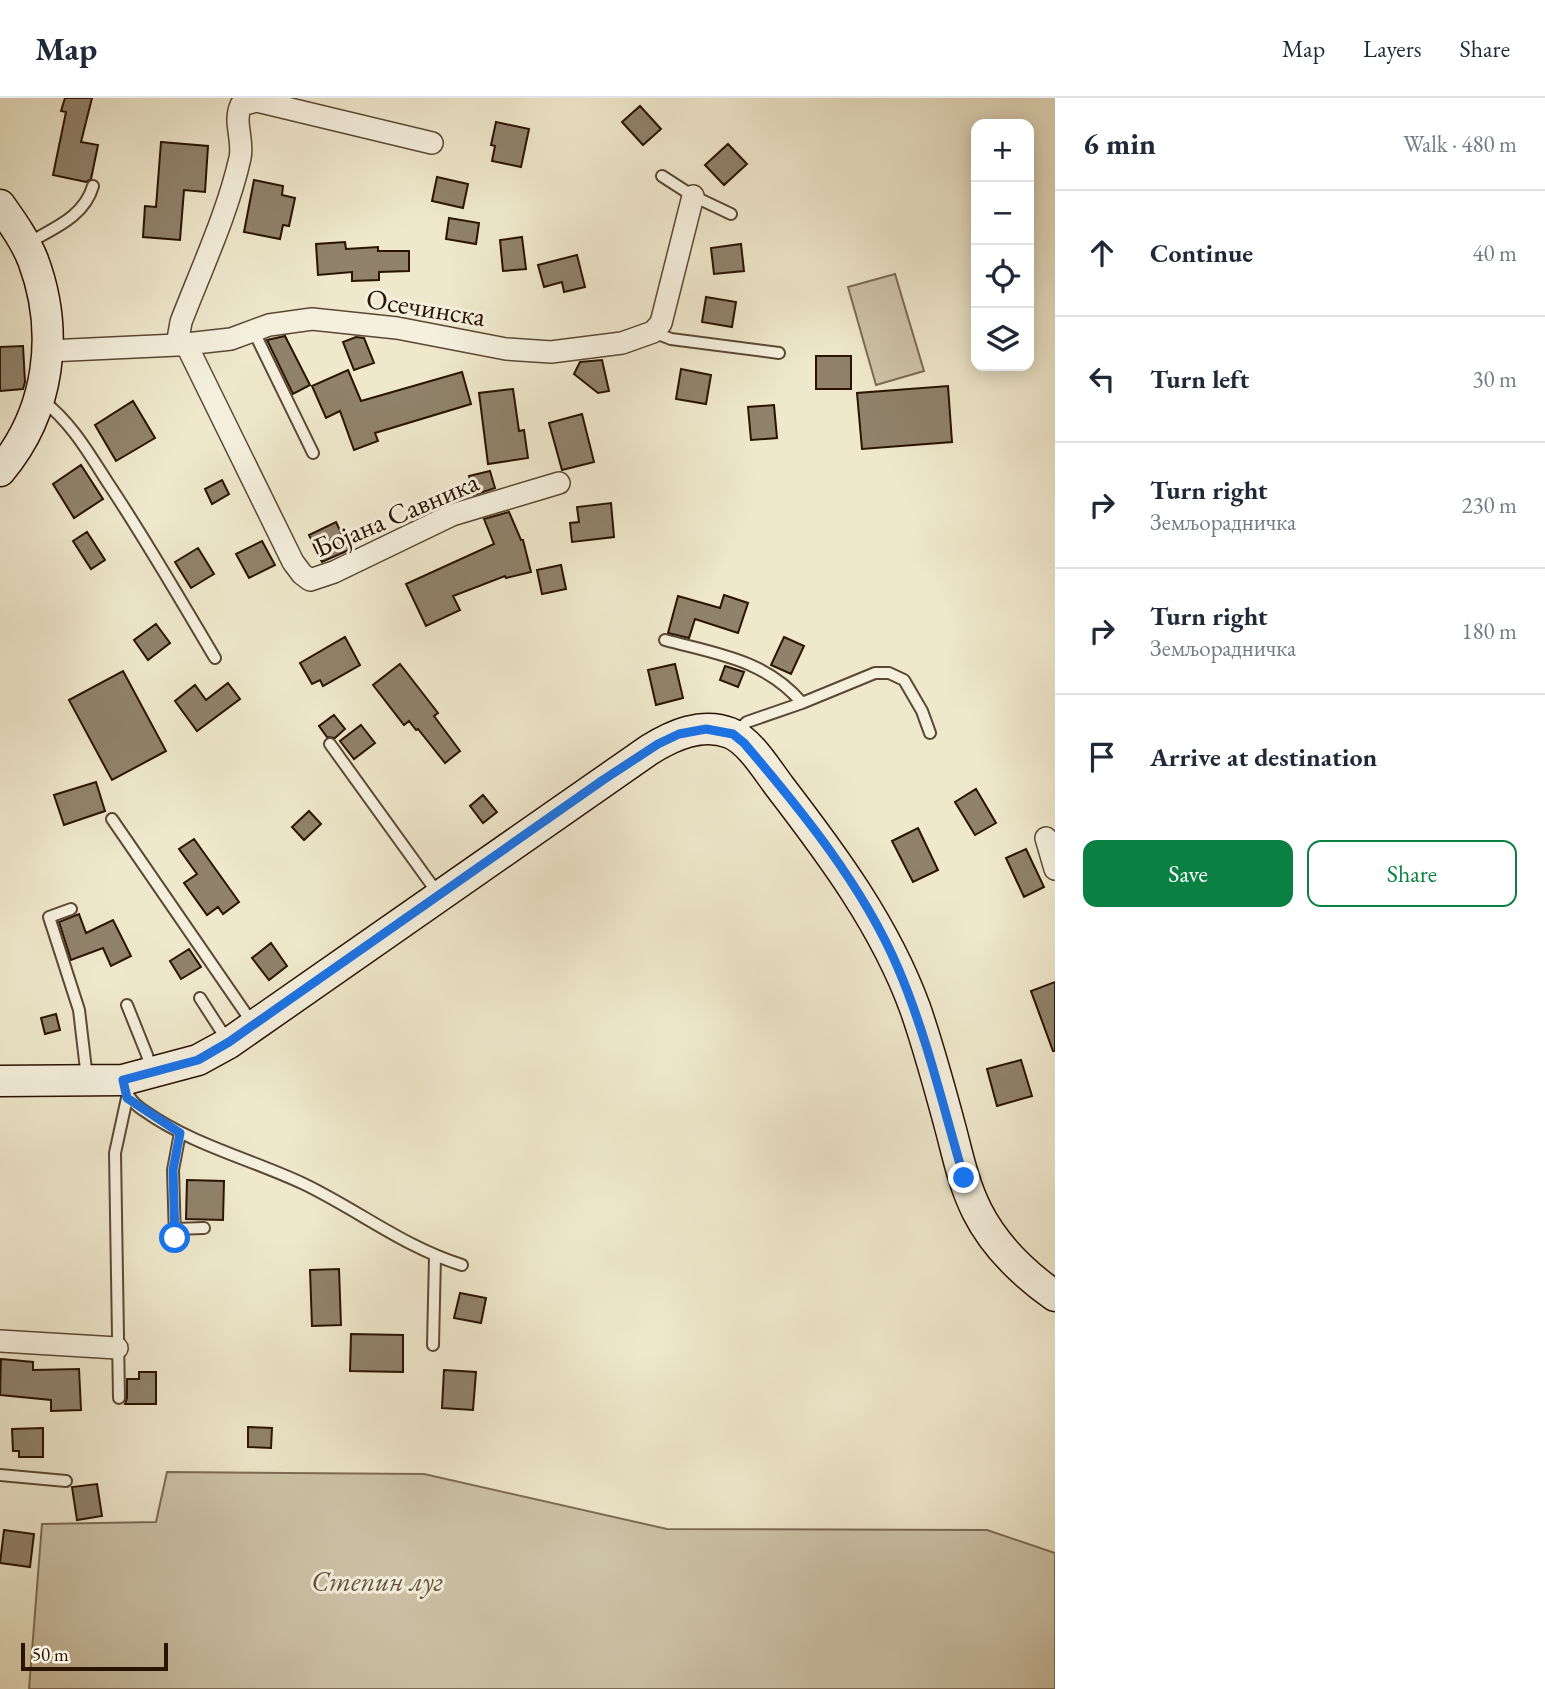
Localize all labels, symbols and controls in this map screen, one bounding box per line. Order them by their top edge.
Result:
text: Map [35,27,97,70]
text: Map [1282,33,1325,64]
text: Layers [1363,33,1422,64]
text: Share [1460,33,1510,64]
map controls [971,119,1034,371]
button: + [971,119,1034,182]
text: 6 min [1083,124,1156,163]
text: Walk · 480 m [1403,129,1517,159]
button: − [971,182,1034,245]
icon: ahead [1083,234,1121,272]
text: Continue [1150,236,1253,270]
text: 40 m [1472,238,1517,268]
button: locate [971,245,1034,308]
street label: Осечинска [364,280,489,334]
button: layers [971,308,1034,371]
icon: left [1083,360,1121,398]
text: Turn left [1150,362,1249,396]
text: 30 m [1472,364,1517,394]
street label: Бојана Савника [308,463,485,565]
text: Turn right [1150,473,1268,507]
icon: right [1083,486,1121,524]
text: 230 m [1461,490,1517,520]
text: Земљорадничка [1150,507,1296,537]
text: Turn right [1150,599,1268,633]
icon: right [1083,612,1121,650]
text: 180 m [1461,616,1517,646]
text: Земљорадничка [1150,633,1296,663]
icon: arrive [1083,738,1121,776]
text: Arrive at destination [1150,740,1377,774]
button: Save [1083,840,1293,907]
button: Share [1307,840,1517,907]
route end [948,1162,979,1193]
route start [159,1222,190,1253]
park label: Степин луг [311,1563,443,1599]
scale bar [21,1640,168,1672]
text: 50 m [32,1642,69,1667]

